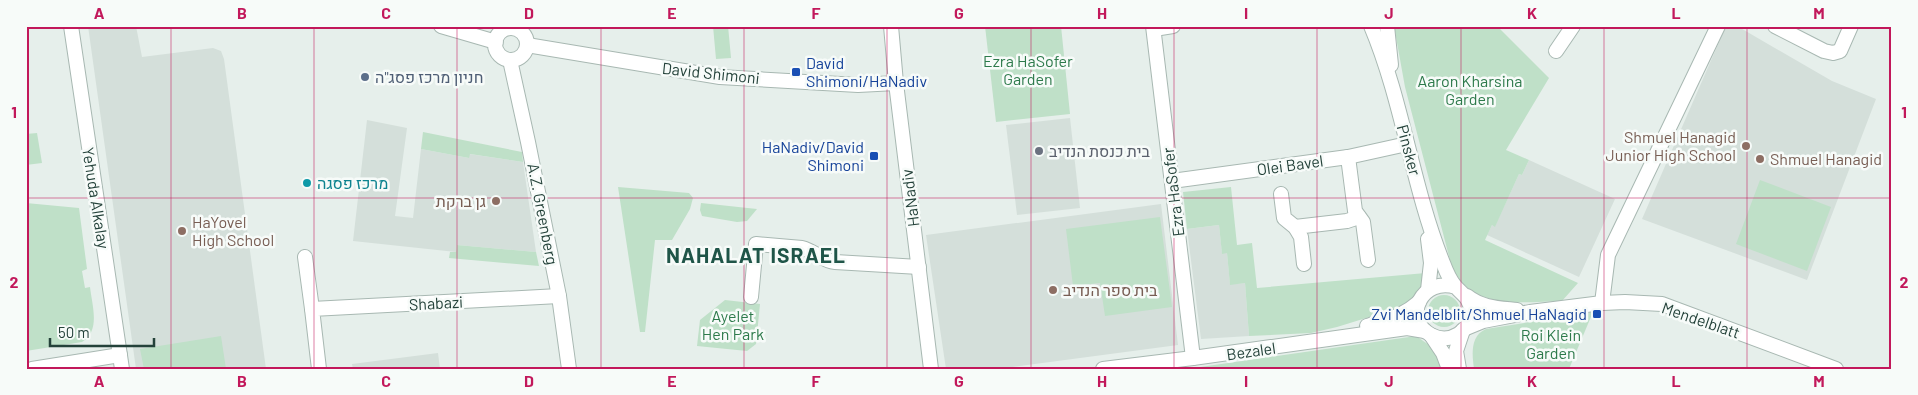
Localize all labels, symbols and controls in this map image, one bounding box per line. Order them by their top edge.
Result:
text: A [94,3,105,22]
text: B [237,3,247,22]
text: C [381,3,391,22]
text: D [524,3,534,22]
text: E [667,3,677,22]
text: F [812,3,821,22]
text: G [954,3,964,22]
text: H [1097,3,1107,22]
text: I [1244,3,1248,22]
text: J [1384,3,1394,22]
text: K [1527,3,1537,22]
text: L [1671,3,1681,22]
text: M [1813,3,1825,22]
park label: Ezra HaSofer Garden [983,51,1073,88]
place label: David Shimoni/HaNadiv [806,53,927,90]
street label: David Shimoni [661,58,761,87]
marker: David Shimoni/HaNadiv [790,66,802,78]
place label: חניון מרכז פסג"ה [375,67,483,86]
marker: חניון מרכז פסג"ה [359,71,371,83]
park label: Aaron Kharsina Garden [1417,71,1523,108]
text: 1 [11,102,17,121]
text: 1 [1901,102,1907,121]
street label: Pinsker [1394,122,1425,178]
place label: Shmuel Hanagid Junior High School [1606,127,1736,164]
place label: HaNadiv/David Shimoni [762,137,864,174]
marker: Shmuel Hanagid Junior High School [1740,140,1752,152]
place label: בית כנסת הנדיב [1049,141,1151,160]
marker: בית כנסת הנדיב [1033,145,1045,157]
street label: Yehuda Alkalay [79,146,114,251]
street label: Ezra HaSofer [1158,146,1187,238]
place label: Shmuel Hanagid [1770,149,1882,168]
marker: HaNadiv/David Shimoni [868,150,880,162]
street label: Olei Bavel [1255,150,1324,179]
marker: Shmuel Hanagid [1754,153,1766,165]
street label: A.Z. Greenberg [524,161,563,266]
street label: HaNadiv [896,168,922,228]
place label: מרכז פסגה [317,173,388,192]
marker: מרכז פסגה [301,177,313,189]
place label: גן ברקת [436,191,486,210]
marker: גן ברקת [490,195,502,207]
place label: HaYovel High School [192,212,274,249]
marker: HaYovel High School [176,225,188,237]
district label: NAHALAT ISRAEL [666,242,846,267]
text: 2 [10,272,19,291]
text: 2 [1900,272,1909,291]
place label: בית ספר הנדיב [1063,280,1158,299]
marker: בית ספר הנדיב [1047,284,1059,296]
street label: Shabazi [408,292,464,313]
street label: Mendelblatt [1659,297,1743,342]
place label: Zvi Mandelblit/Shmuel HaNagid [1371,304,1587,323]
park label: Ayelet Hen Park [702,306,764,343]
marker: Zvi Mandelblit/Shmuel HaNagid [1591,308,1603,320]
scale bar [50,315,154,347]
text: 50 m [58,323,90,341]
park label: Roi Klein Garden [1521,325,1581,362]
street label: Bezalel [1225,338,1277,363]
text: A [94,371,105,390]
text: B [237,371,247,390]
text: C [381,371,391,390]
text: D [524,371,534,390]
text: E [667,371,677,390]
text: F [812,371,821,390]
text: G [954,371,964,390]
text: H [1097,371,1107,390]
text: I [1244,371,1248,390]
text: J [1384,371,1394,390]
text: K [1527,371,1537,390]
text: L [1671,371,1681,390]
text: M [1813,371,1825,390]

